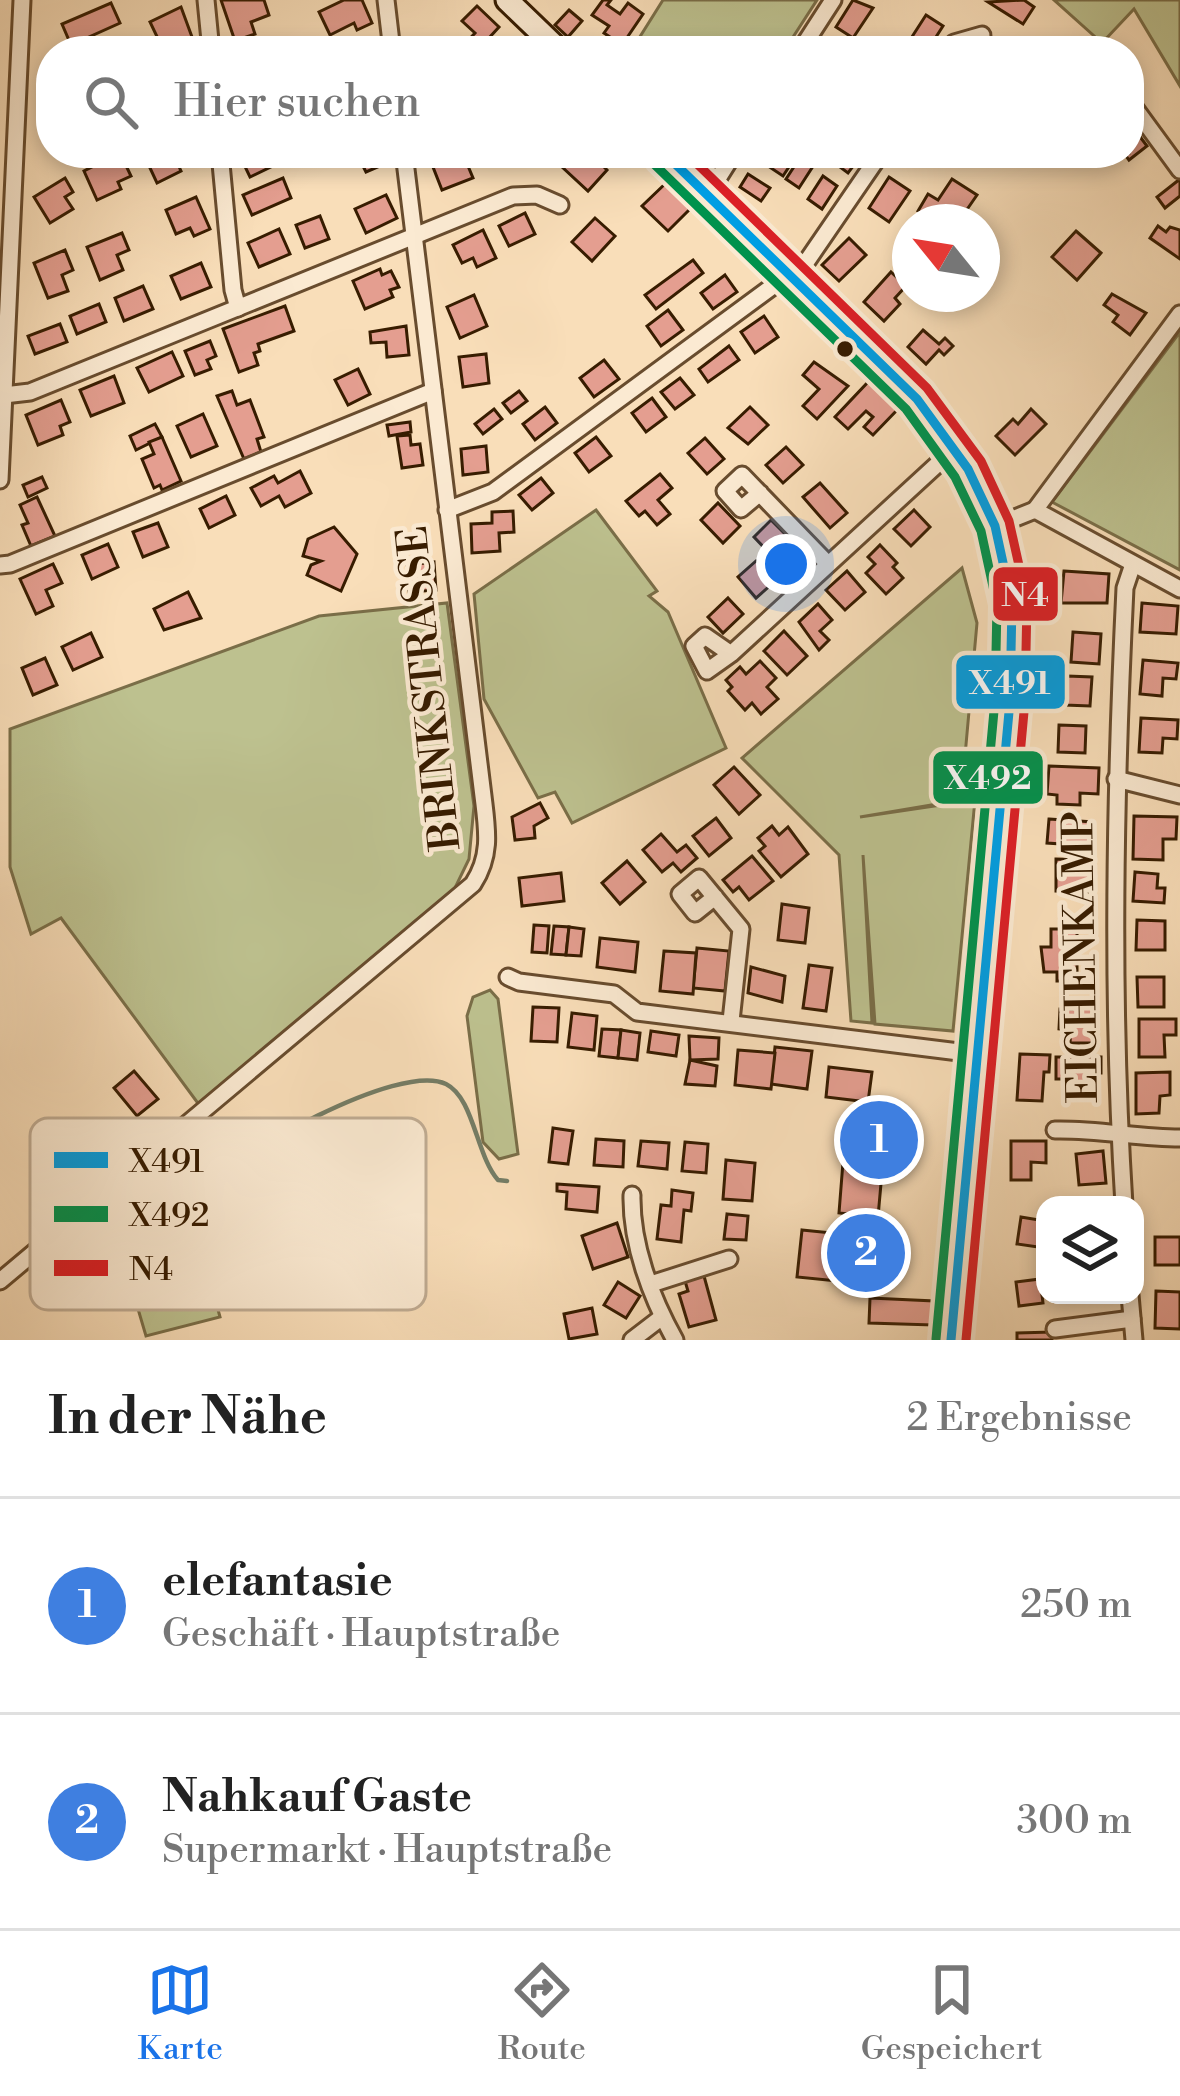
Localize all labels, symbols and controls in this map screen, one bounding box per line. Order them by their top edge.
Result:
search box [36,36,1144,168]
icon: search [78,69,144,135]
text: Hier suchen [174,74,420,131]
north arrow [892,204,1000,312]
unlabelled marker [834,338,856,360]
street label: BRINKSTRASSE [387,523,474,854]
your location [756,534,816,594]
line badge: N4 [991,565,1060,623]
text: N4 [1001,576,1049,617]
line badge: X491 [954,653,1067,711]
text: X491 [968,664,1051,705]
line badge: X492 [931,749,1045,806]
text: X492 [943,759,1032,800]
street label: EICHENKAMP [1053,811,1111,1103]
pin: 1 [840,1095,918,1185]
legend [30,1118,426,1310]
text: X491 [128,1142,204,1183]
text: X492 [128,1196,210,1237]
map controls [1036,1196,1144,1304]
button: layers [1036,1196,1144,1304]
pin: 2 [827,1208,905,1298]
text: N4 [129,1250,173,1291]
text: In der Nähe [48,1386,327,1450]
text: 2 Ergebnisse [907,1394,1132,1443]
text: elefantasie [162,1553,393,1610]
text: 1 [78,1581,96,1630]
text: 250 m [1020,1581,1132,1630]
text: Geschäft · Hauptstraße [162,1610,561,1659]
text: Nahkauf Gaste [162,1769,472,1826]
text: 2 [75,1797,99,1846]
text: 300 m [1017,1797,1132,1846]
text: Supermarkt · Hauptstraße [162,1826,612,1875]
tab: Karte [138,1957,223,2070]
tab: Route [498,1957,586,2070]
tab: Gespeichert [861,1957,1043,2070]

